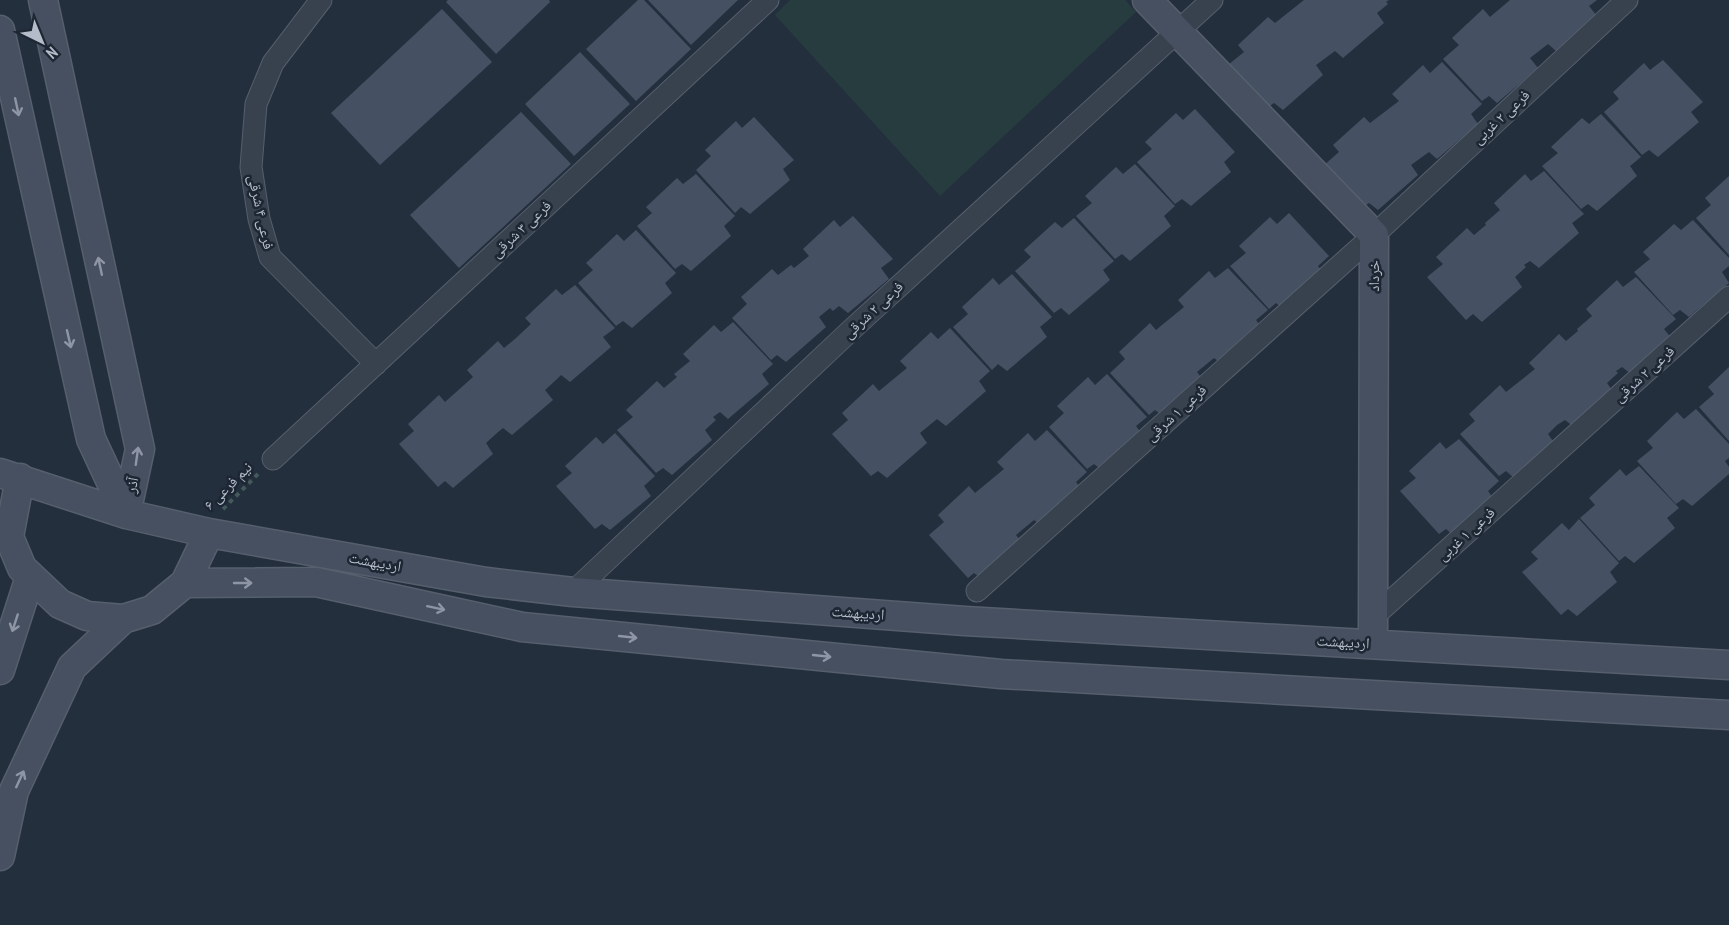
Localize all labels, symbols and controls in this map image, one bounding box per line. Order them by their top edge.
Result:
north arrow [12,12,72,72]
text: N [42,43,62,63]
street label: فرعی ۲ غربی [1468,85,1534,149]
one-way arrow [12,97,23,117]
street label: فرعی ۴ شرقی [243,173,279,251]
street label: فرعی ۳ شرقی [486,196,556,262]
one-way arrow [94,257,105,276]
street label: خرداد [1364,260,1383,292]
street label: فرعی ۲ شرقی [838,277,908,343]
one-way arrow [63,329,75,348]
street label: فرعی ۲ شرقی [1609,341,1679,407]
street label: فرعی ۱ شرقی [1141,380,1211,446]
one-way arrow [132,447,143,467]
street label: نیم فرعی ۶ [199,457,257,515]
street label: آذر [120,474,143,495]
street label: فرعی ۱ غربی [1433,503,1499,565]
street label: اردیبهشت [347,548,403,575]
one-way arrow [233,577,253,589]
street label: اردیبهشت [831,601,885,624]
one-way arrow [425,603,445,614]
one-way arrow [9,613,20,632]
street label: اردیبهشت [1316,631,1370,652]
one-way arrow [618,632,638,643]
one-way arrow [812,651,832,662]
one-way arrow [14,771,26,789]

